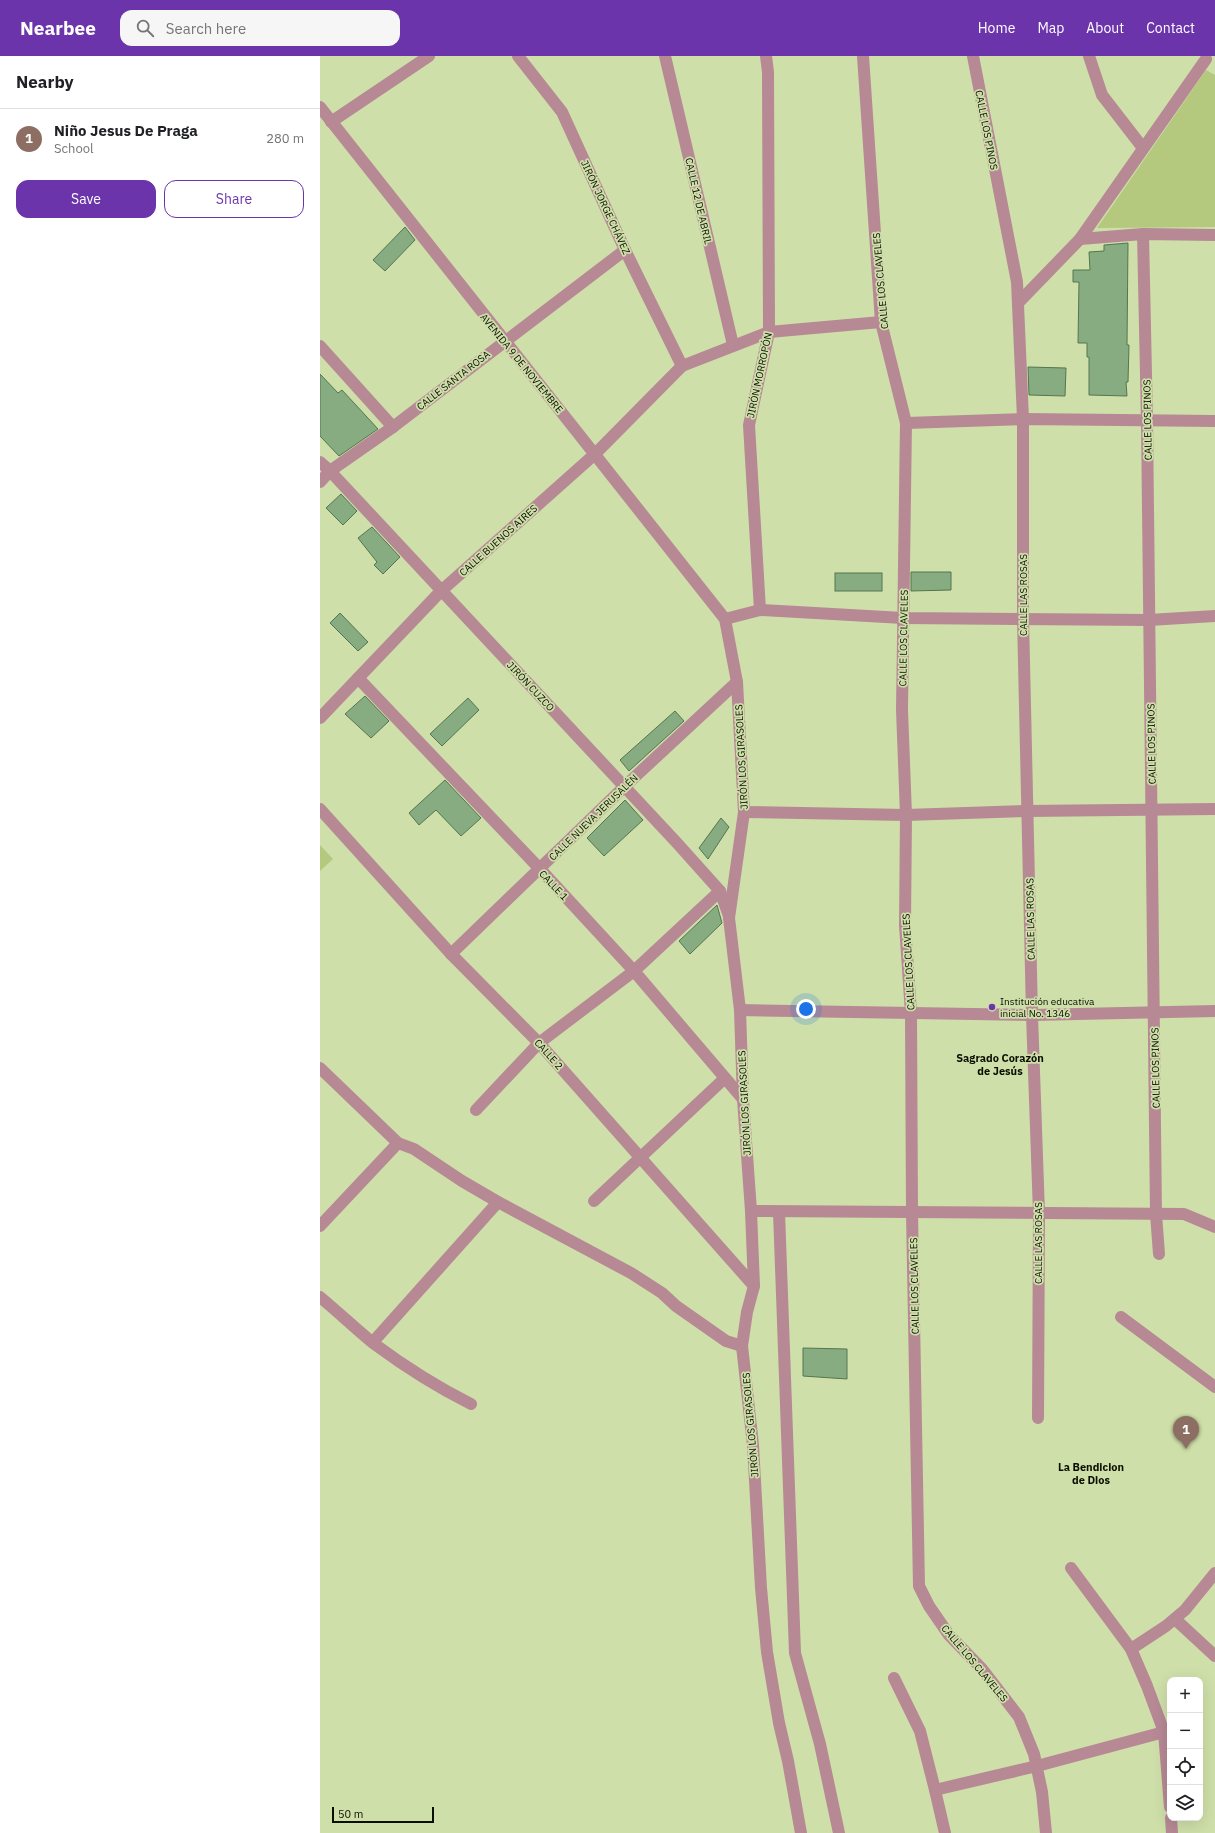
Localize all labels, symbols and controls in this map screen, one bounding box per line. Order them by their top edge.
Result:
search box [120,10,400,46]
text: Nearbee [20,16,96,40]
icon: search [134,17,156,39]
text: Search here [166,19,246,38]
text: Home [978,19,1015,37]
text: Map [1037,19,1064,37]
text: About [1086,19,1124,37]
text: Contact [1146,19,1195,37]
text: Nearby [16,71,74,93]
street label: CALLE LOS PINOS [972,89,1001,171]
text: Niño Jesus De Praga [54,121,198,140]
text: 1 [25,130,33,147]
text: 280 m [266,130,304,147]
text: School [54,140,94,157]
street label: CALLE 12 DE ABRIL [682,157,715,246]
street label: JIRÓN JORGE CHÁVEZ [578,158,633,257]
button: Save [16,180,156,218]
button: Share [164,180,304,218]
street label: CALLE LOS CLAVELES [870,232,891,330]
street label: AVENIDA 9 DE NOVIEMBRE [477,311,566,416]
street label: JIRÓN MORROPÓN [744,331,775,419]
street label: CALLE SANTA ROSA [414,347,493,413]
street label: CALLE LOS PINOS [1140,379,1155,461]
street label: CALLE BUENOS AIRES [457,502,540,579]
street label: CALLE LAS ROSAS [1017,554,1030,636]
street label: CALLE LOS CLAVELES [896,589,911,687]
street label: JIRÓN CUZCO [504,659,557,714]
street label: CALLE LOS PINOS [1144,703,1159,785]
street label: JIRÓN LOS GIRASOLES [732,704,751,810]
street label: CALLE NUEVA JERUSALÉN [546,771,641,863]
street label: CALLE 1 [536,867,571,903]
street label: CALLE LAS ROSAS [1023,878,1038,960]
street label: CALLE LOS CLAVELES [899,913,918,1011]
place label: Institución educativa inicial No. 1346 [1000,995,1095,1020]
your location [796,999,816,1019]
marker: Institución educativa inicial No. 1346 [987,1002,997,1012]
street label: CALLE LOS PINOS [1148,1027,1163,1109]
street label: CALLE 2 [531,1036,566,1072]
street label: JIRÓN LOS GIRASOLES [735,1050,754,1156]
district label: Sagrado Corazón de Jesús [956,1051,1044,1078]
street label: CALLE LAS ROSAS [1032,1202,1045,1284]
street label: CALLE LOS CLAVELES [907,1237,922,1334]
street label: JIRÓN LOS GIRASOLES [739,1372,762,1478]
pin: 1 [1173,1416,1199,1449]
district label: La Bendicion de Dios [1058,1460,1124,1487]
street label: CALLE LOS CLAVELES [939,1622,1011,1705]
map controls [1167,1677,1203,1821]
button: + [1167,1677,1203,1713]
button: − [1167,1713,1203,1749]
button: locate [1167,1749,1203,1785]
button: layers [1167,1785,1203,1821]
scale bar [332,1805,434,1824]
text: 50 m [338,1807,363,1821]

